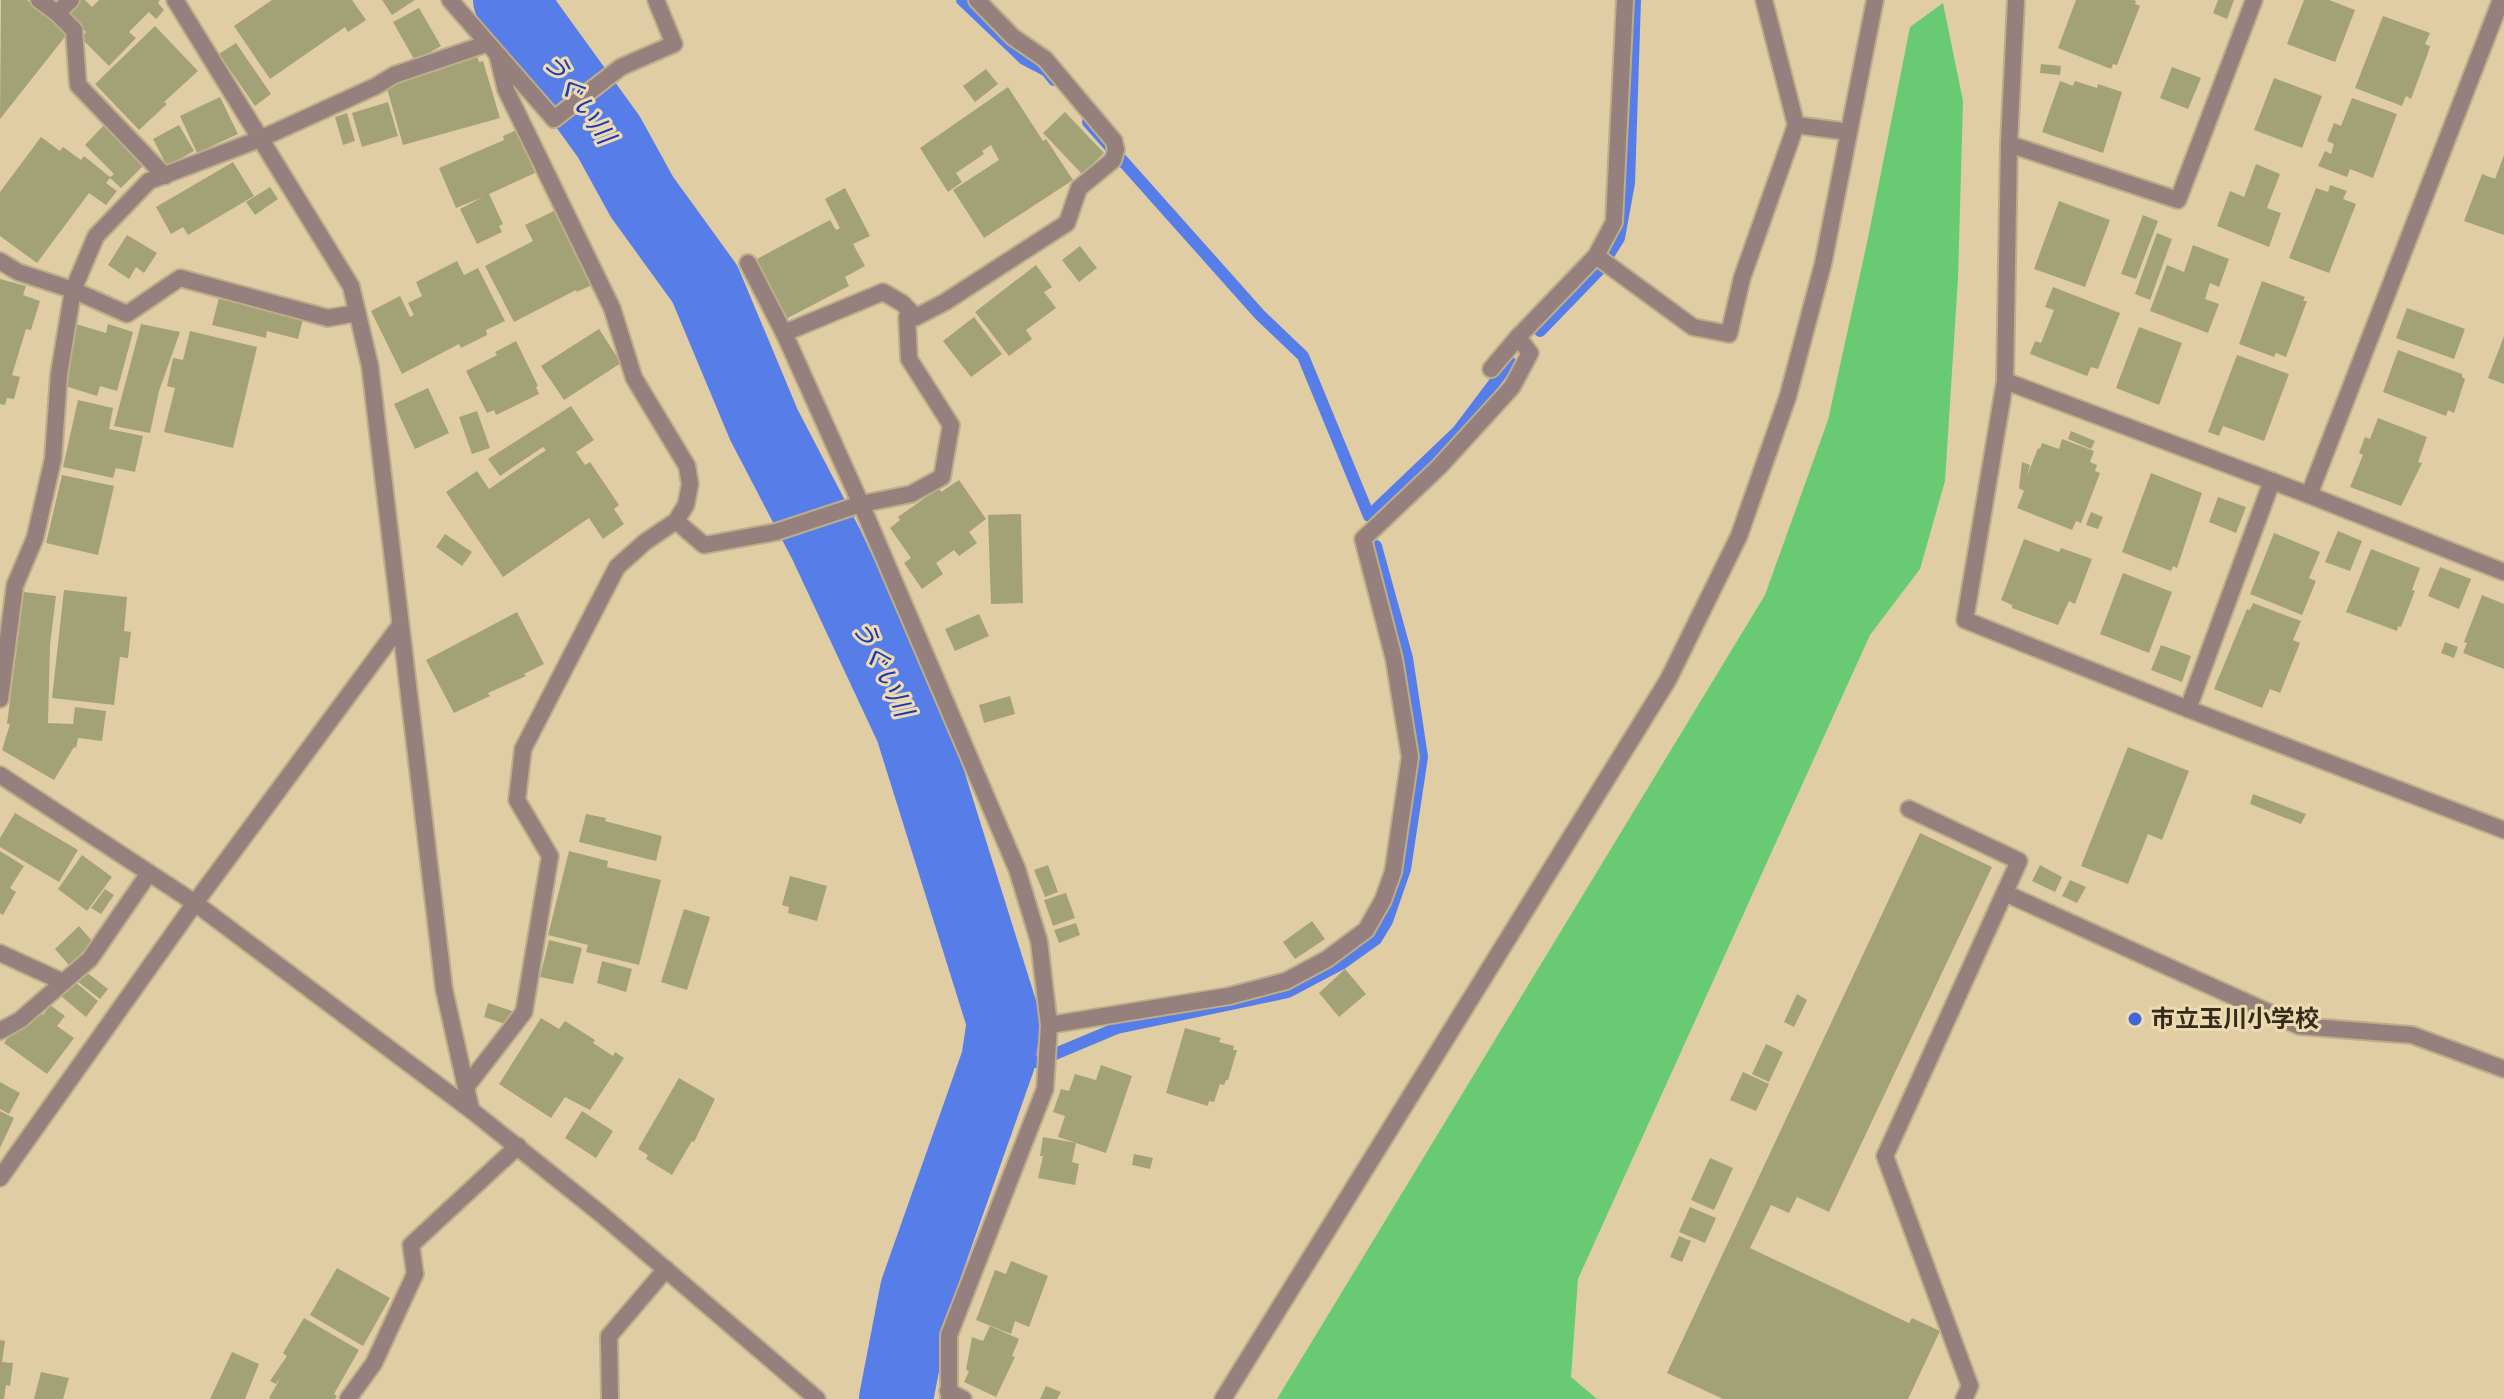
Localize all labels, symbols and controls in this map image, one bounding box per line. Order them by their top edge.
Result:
water label: うぐい川 [535,43,629,153]
water label: うぐい川 [845,612,927,725]
place label: 市立玉川小学校 [2151,999,2319,1034]
marker: 市立玉川小学校 [2126,1010,2144,1028]

